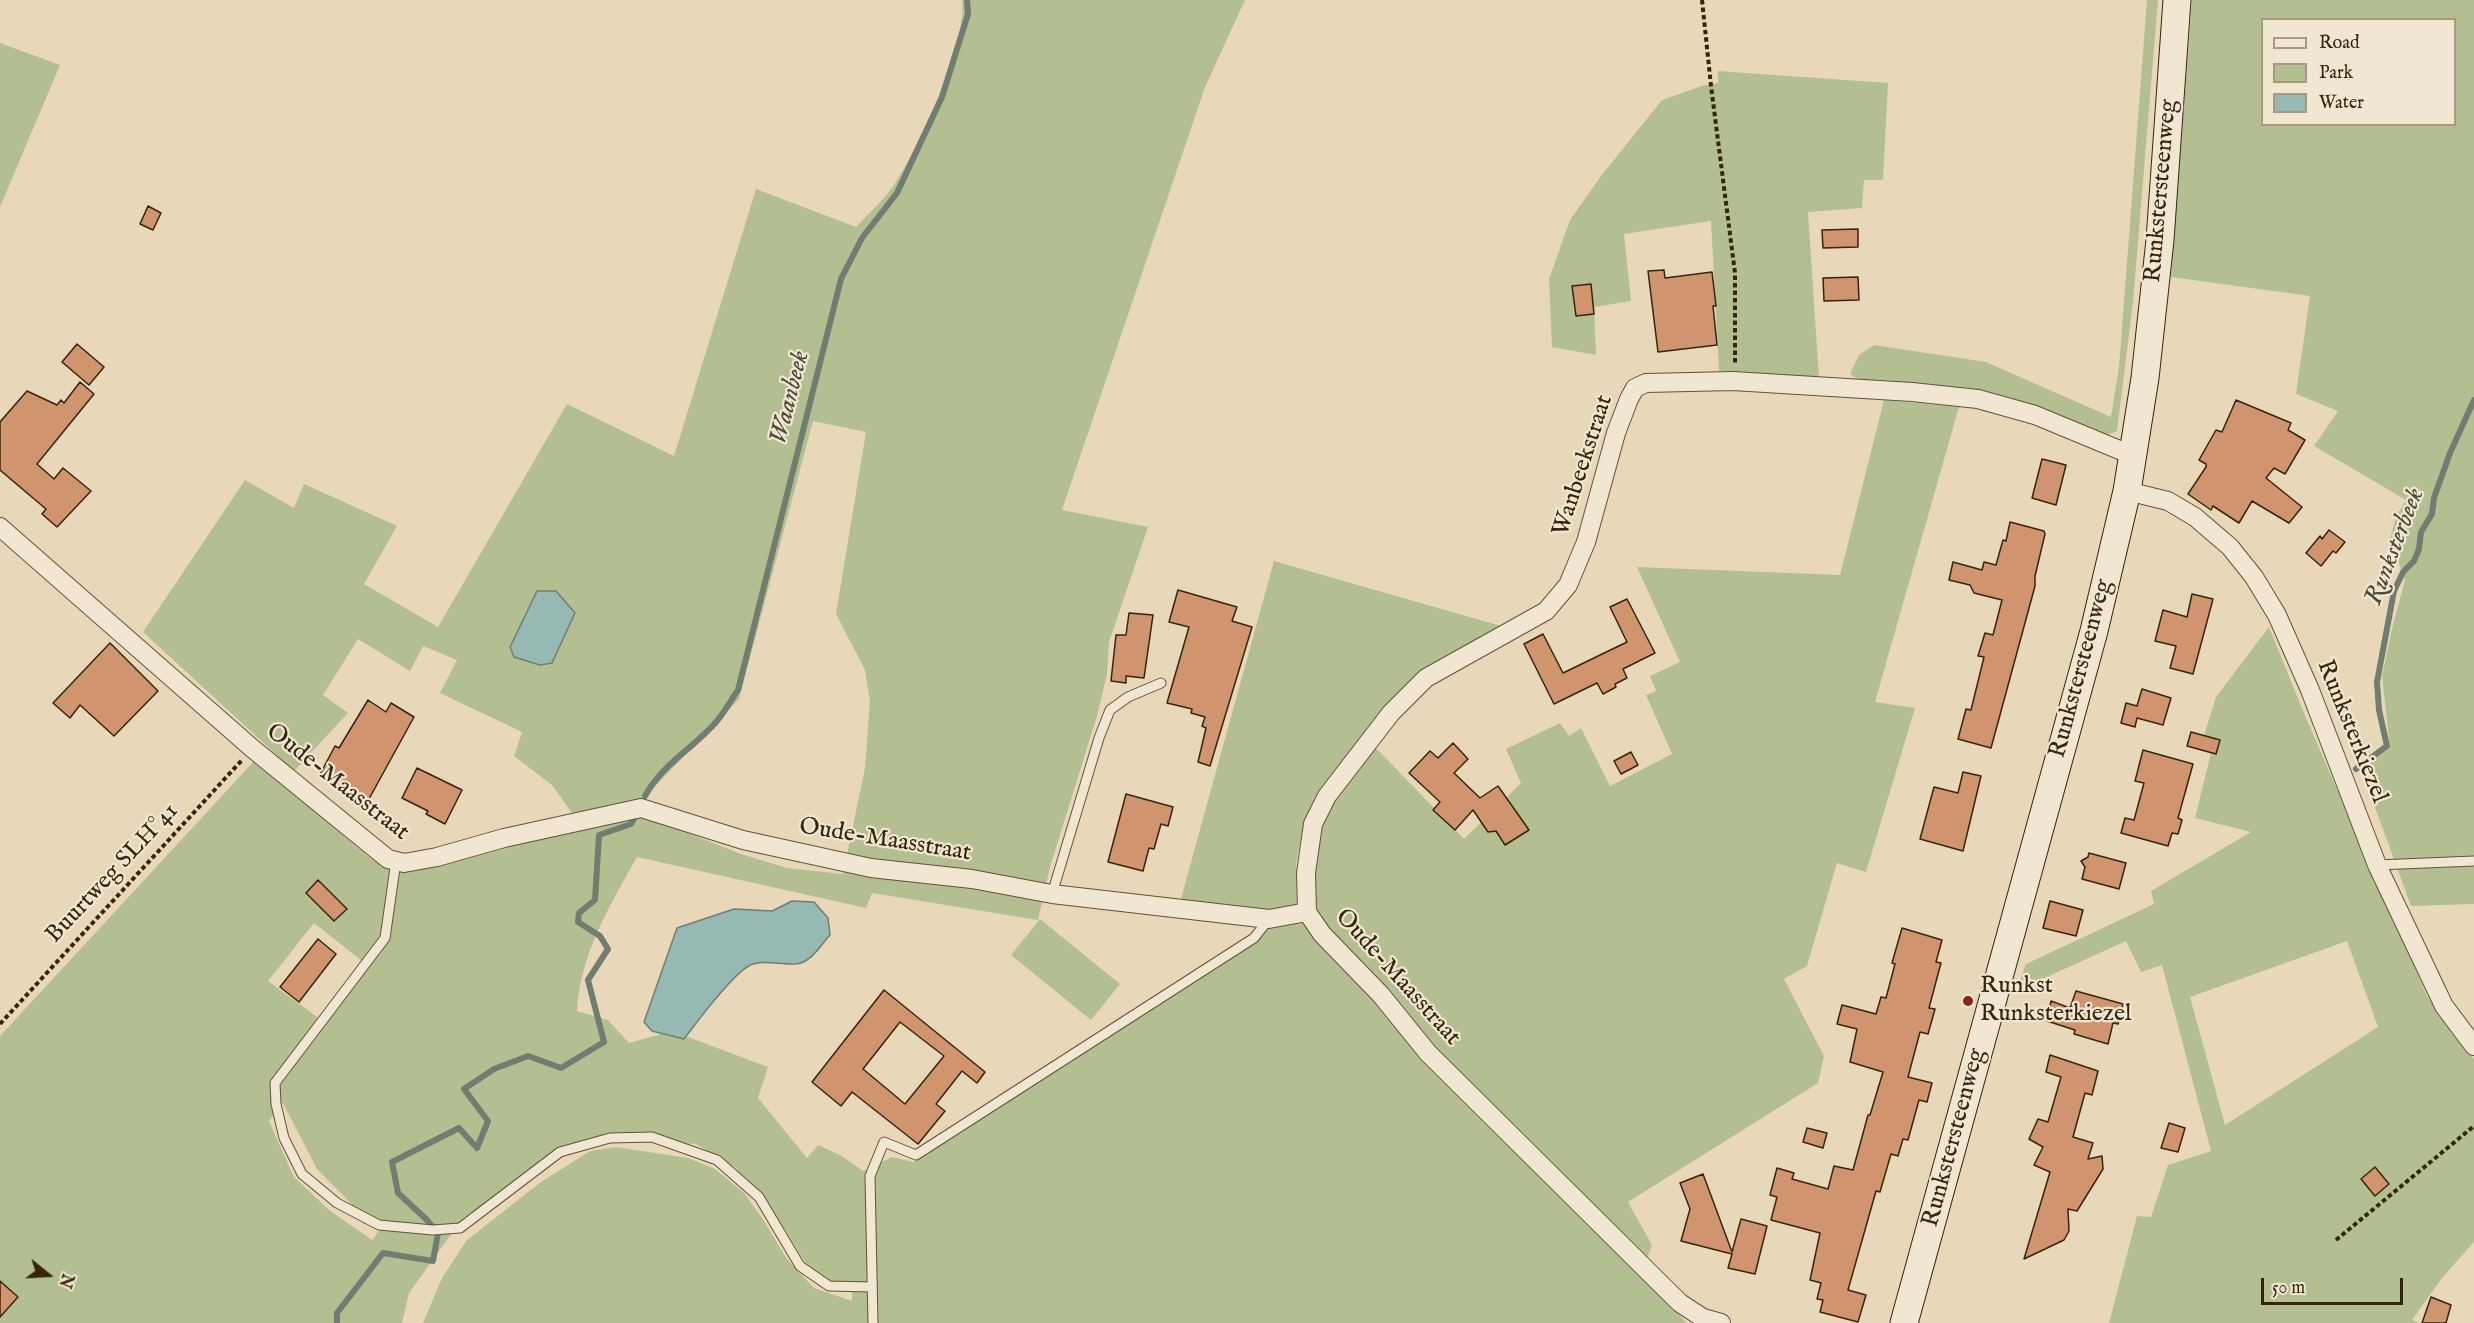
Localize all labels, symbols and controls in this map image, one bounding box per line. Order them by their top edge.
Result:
legend [2261,18,2456,126]
text: Road [2319,32,2360,55]
text: Park [2319,62,2353,85]
text: Water [2319,92,2364,115]
street label: Runkstersteenweg [2140,98,2184,284]
water label: Waanbeek [764,348,818,448]
street label: Wanbeekstraat [1548,392,1620,540]
water label: Runksterbeek [2359,484,2433,610]
street label: Runkstersteenweg [2044,577,2120,761]
street label: Runksterkiezel [2309,656,2393,808]
street label: Oude-Maasstraat [260,718,414,848]
street label: Buurtweg SLH°41 [41,798,185,950]
street label: Oude-Maasstraat [797,813,973,869]
street label: Oude-Maasstraat [1328,904,1466,1052]
place label: Runkst Runksterkiezel [1980,973,2132,1029]
marker: Runkst Runksterkiezel [1961,994,1975,1008]
street label: Runkstersteenweg [1917,1046,1993,1230]
north arrow [18,1245,78,1305]
scale bar [2264,1266,2406,1304]
text: N [53,1271,77,1290]
text: 50 m [2272,1277,2305,1300]

